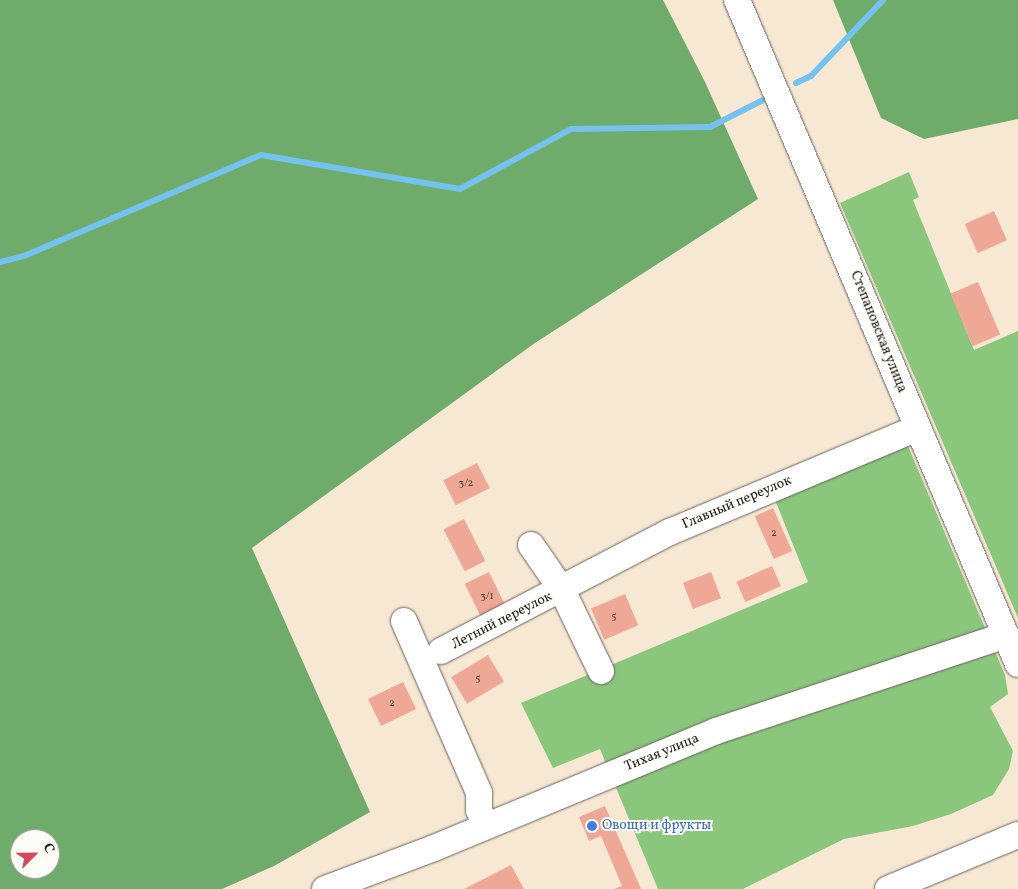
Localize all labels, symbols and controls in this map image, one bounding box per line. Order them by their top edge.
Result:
street label: Степановская улица [846,268,910,396]
street label: Главный переулок [680,472,794,534]
house number: 3/2 [458,477,474,491]
house number: 2 [771,527,777,541]
street label: Летний переулок [449,588,555,654]
house number: 3/1 [480,590,494,604]
house number: 5 [611,610,617,624]
house number: 5 [475,672,481,686]
house number: 2 [389,697,395,711]
street label: Тихая улица [622,730,702,776]
place label: Овощи и фрукты [602,818,711,834]
marker: Овощи и фрукты [586,820,598,832]
north arrow [10,829,60,879]
text: С [38,840,59,856]

